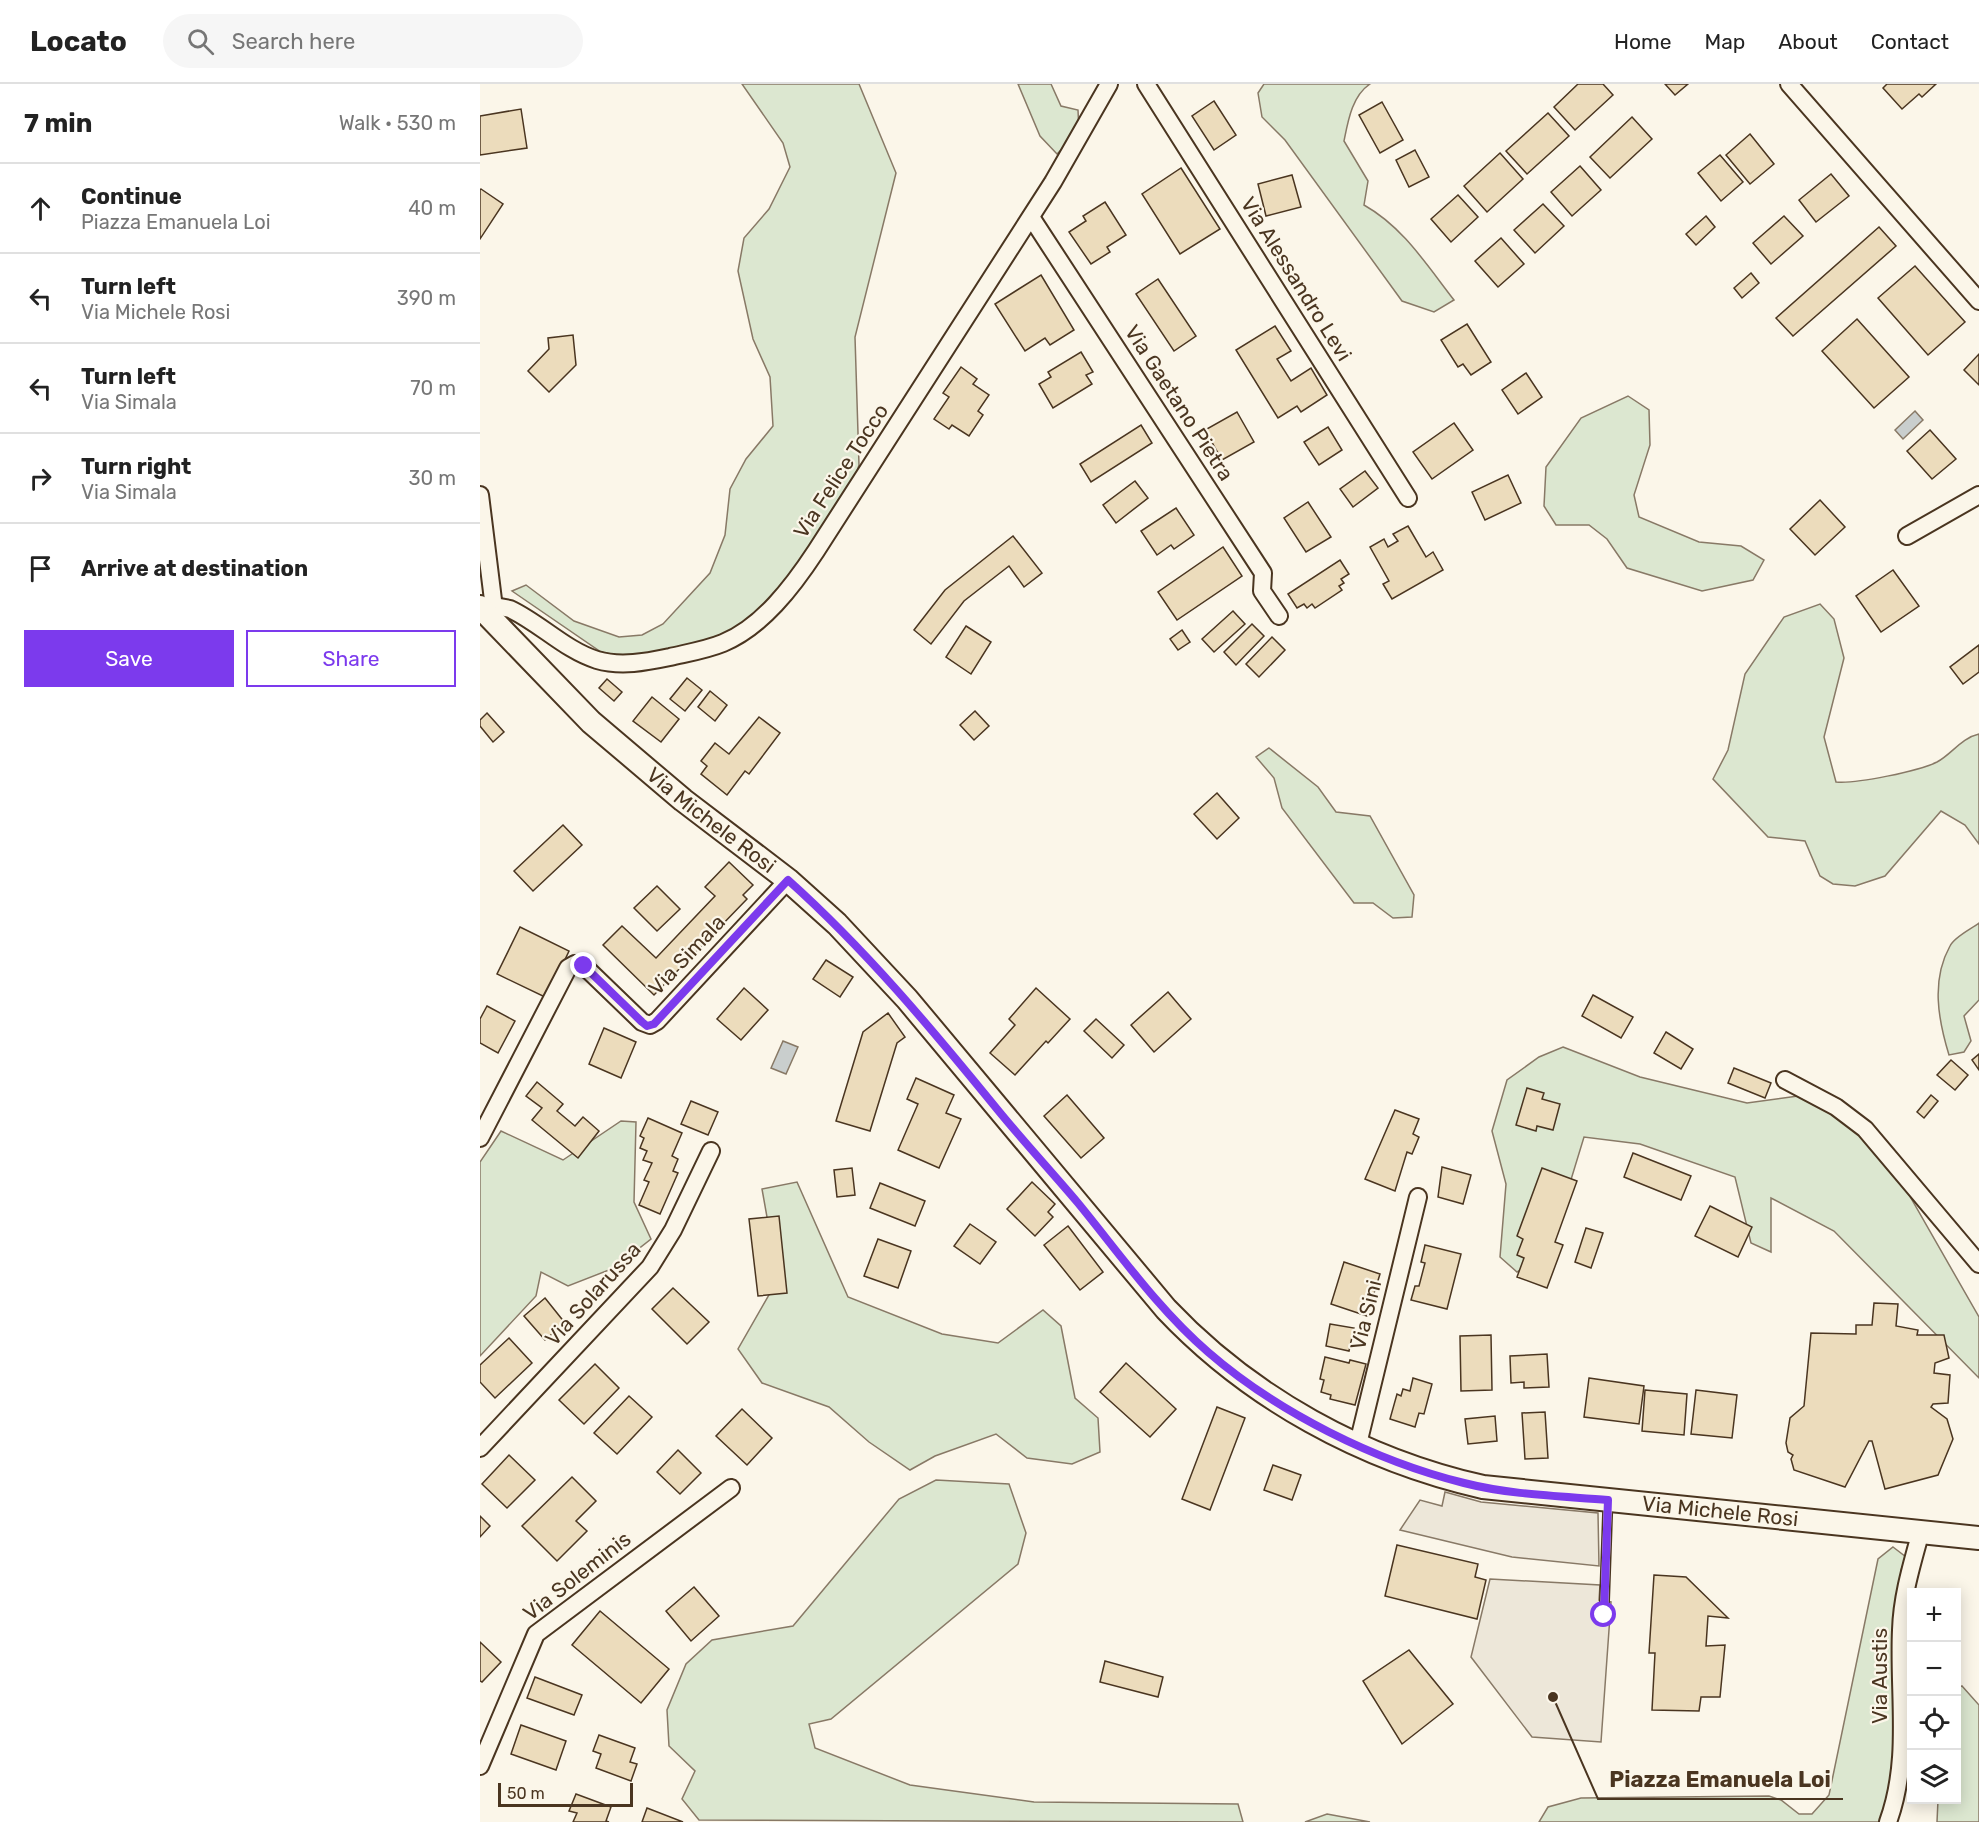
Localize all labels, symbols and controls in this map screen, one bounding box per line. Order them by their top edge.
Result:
search box [163,14,583,68]
text: Locato [30,25,127,58]
icon: search [184,25,217,58]
text: Search here [232,28,355,55]
text: Home [1614,29,1671,54]
text: Map [1704,29,1745,54]
text: About [1778,29,1838,54]
text: Contact [1871,29,1949,54]
text: 7 min [24,108,92,139]
text: Walk · 530 m [339,111,456,135]
text: Continue [81,183,182,210]
icon: ahead [24,192,57,225]
street label: Via Alessandro Levi [1236,192,1357,365]
text: 40 m [408,196,456,220]
text: Piazza Emanuela Loi [81,210,271,234]
text: Turn left [81,273,176,300]
icon: left [24,282,57,315]
text: 390 m [397,286,456,310]
text: Via Michele Rosi [81,300,230,324]
street label: Via Gaetano Pietra [1120,320,1239,485]
text: Turn left [81,363,176,390]
icon: left [24,372,57,405]
text: 70 m [410,376,456,400]
text: Via Simala [81,390,177,414]
street label: Via Felice Tocco [788,399,893,542]
text: Turn right [81,453,191,480]
icon: right [24,462,57,495]
text: 30 m [409,466,456,490]
text: Via Simala [81,480,177,504]
icon: arrive [24,552,57,585]
text: Arrive at destination [81,555,308,582]
button: Save [24,630,234,687]
button: Share [246,630,456,687]
street label: Via Michele Rosi [642,762,781,878]
street label: Via Simala [643,909,730,1000]
route end [570,952,596,978]
street label: Via Solarussa [540,1237,646,1351]
street label: Via Sini [1345,1277,1386,1353]
street label: Via Michele Rosi [1641,1490,1800,1531]
street label: Via Soleminis [518,1526,636,1625]
map controls [1907,1588,1961,1804]
button: + [1907,1588,1961,1642]
route start [1590,1601,1616,1627]
street label: Via Austis [1867,1628,1892,1724]
button: − [1907,1642,1961,1696]
button: locate [1907,1696,1961,1750]
button: layers [1907,1750,1961,1804]
callout: Piazza Emanuela Loi [1598,1759,1843,1799]
text: Piazza Emanuela Loi [1609,1766,1831,1793]
scale bar [498,1780,633,1808]
text: 50 m [507,1784,545,1803]

